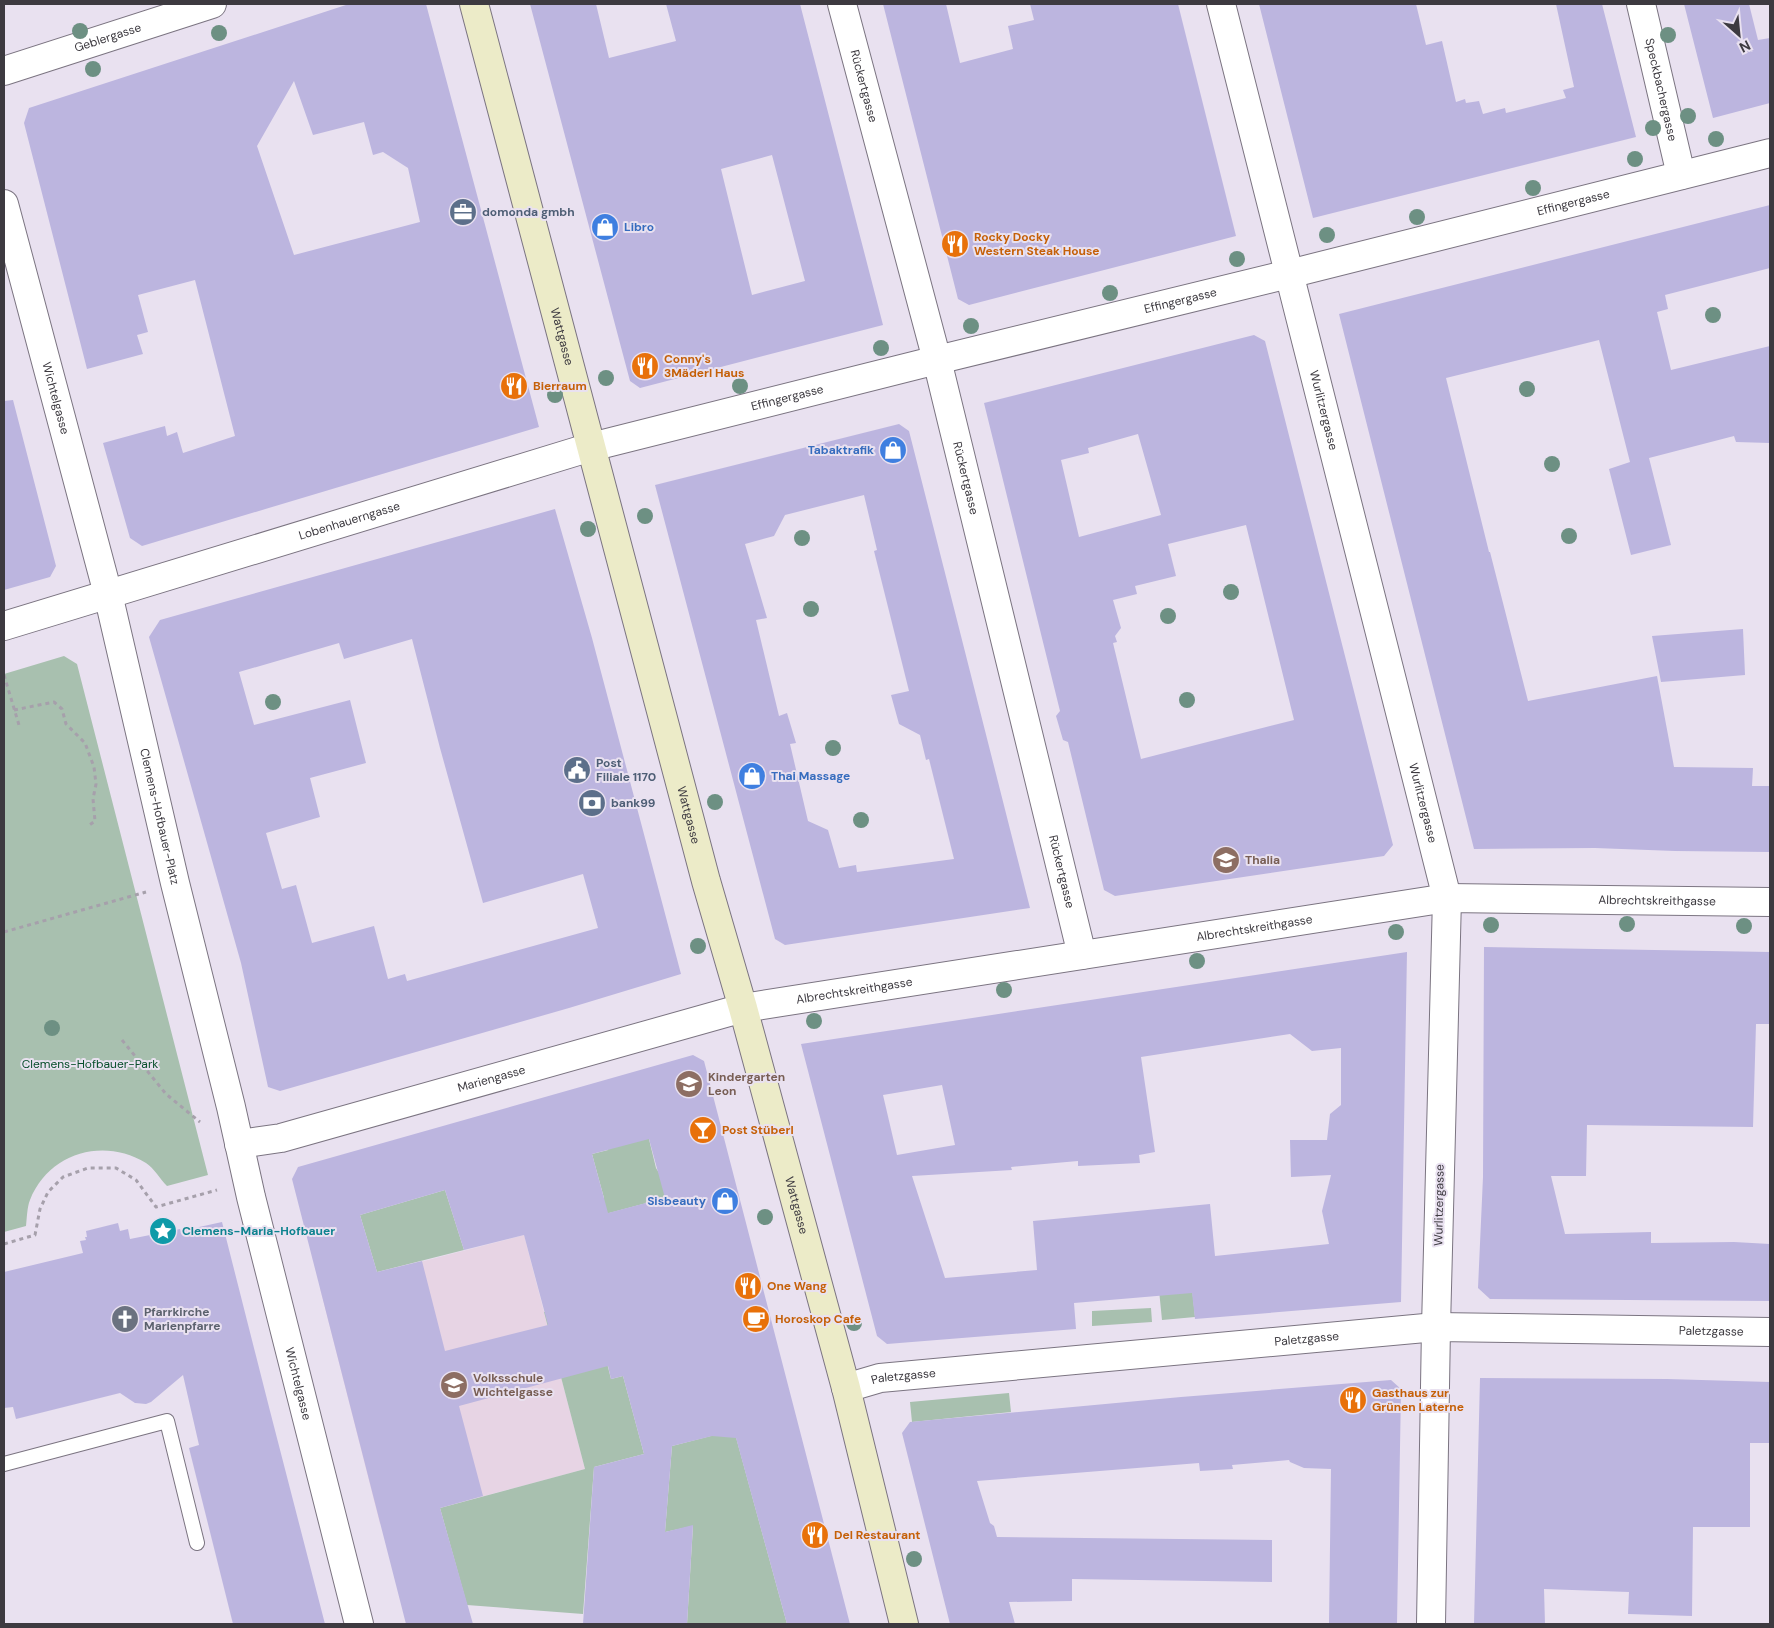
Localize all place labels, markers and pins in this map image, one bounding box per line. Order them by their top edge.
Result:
office icon: domonda gmbh [448,197,478,227]
place label: domonda gmbh [482,204,575,220]
shop icon: Libro [590,212,620,242]
place label: Libro [624,219,654,235]
restaurant icon: Rocky Docky Western Steak House [940,229,970,259]
place label: Rocky Docky Western Steak House [974,229,1100,259]
restaurant icon: Conny's 3Mäderl Haus [630,351,660,381]
place label: Conny's 3Mäderl Haus [664,351,744,381]
restaurant icon: Bierraum [499,371,529,401]
place label: Bierraum [533,378,587,394]
shop icon: Tabaktrafik [878,435,908,465]
place label: Tabaktrafik [808,442,874,458]
public building icon: Post Filiale 1170 [562,755,592,785]
place label: Post Filiale 1170 [596,755,656,785]
shop icon: Thai Massage [737,761,767,791]
place label: Thai Massage [771,768,850,784]
bank icon: bank99 [577,788,607,818]
place label: bank99 [611,795,656,811]
school or university icon: Thalia [1211,845,1241,875]
place label: Thalia [1245,852,1280,868]
school or university icon: Kindergarten Leon [674,1069,704,1099]
place label: Kindergarten Leon [708,1069,785,1099]
bar icon: Post Stüberl [688,1115,718,1145]
place label: Post Stüberl [722,1122,794,1138]
shop icon: Sisbeauty [710,1186,740,1216]
place label: Sisbeauty [647,1193,707,1209]
place icon: Clemens-Maria-Hofbauer [148,1216,178,1246]
place label: Clemens-Maria-Hofbauer [182,1223,335,1239]
restaurant icon: One Wang [733,1271,763,1301]
place label: One Wang [767,1278,827,1294]
church icon: Pfarrkirche Marienpfarre [110,1304,140,1334]
place label: Pfarrkirche Marienpfarre [144,1304,221,1334]
cafe icon: Horoskop Cafe [741,1304,771,1334]
place label: Horoskop Cafe [775,1311,861,1327]
school or university icon: Volksschule Wichtelgasse [439,1370,469,1400]
place label: Volksschule Wichtelgasse [473,1370,553,1400]
restaurant icon: Gasthaus zur Grünen Laterne [1338,1385,1368,1415]
place label: Gasthaus zur Grünen Laterne [1372,1385,1464,1415]
restaurant icon: Del Restaurant [800,1520,830,1550]
place label: Del Restaurant [834,1527,921,1543]

